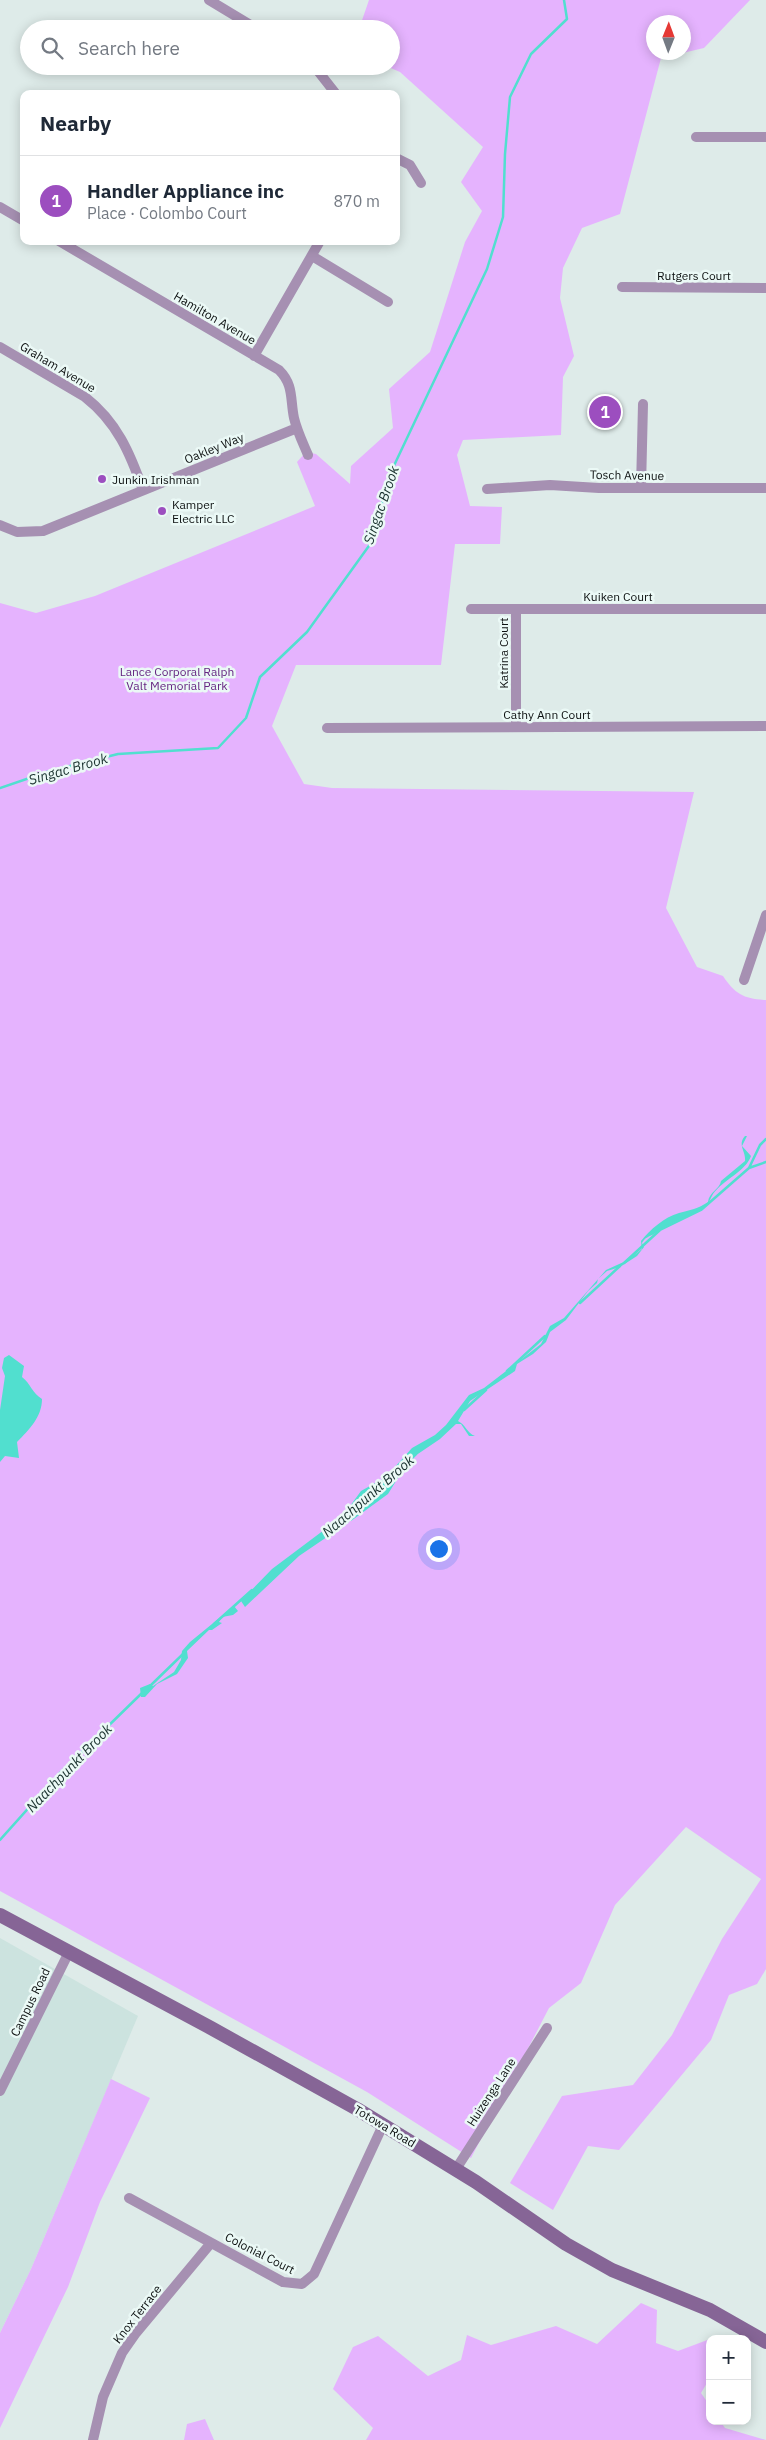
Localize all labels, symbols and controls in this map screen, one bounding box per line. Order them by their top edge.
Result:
north arrow [646,15,691,60]
search box [20,20,400,75]
icon: search [38,34,66,62]
text: Search here [78,36,180,60]
text: Nearby [40,109,111,137]
text: Handler Appliance inc [87,179,284,203]
text: 1 [51,191,61,211]
text: 870 m [333,191,380,211]
text: Place · Colombo Court [87,203,247,223]
street label: Rutgers Court [657,268,731,283]
street label: Hamilton Avenue [171,288,259,348]
street label: Graham Avenue [17,338,99,396]
pin: 1 [589,393,621,431]
street label: Oakley Way [182,429,246,467]
water label: Singac Brook [359,463,403,546]
street label: Tosch Avenue [590,467,665,483]
place label: Junkin Irishman [112,472,199,487]
marker: Junkin Irishman [96,473,108,485]
place label: Kamper Electric LLC [172,497,235,526]
marker: Kamper Electric LLC [156,505,168,517]
street label: Kuiken Court [583,589,653,604]
street label: Katrina Court [496,617,511,689]
park label: Lance Corporal Ralph Valt Memorial Park [120,664,234,693]
street label: Cathy Ann Court [503,707,591,722]
water label: Singac Brook [26,749,110,789]
water label: Naachpunkt Brook [318,1451,418,1541]
your location [426,1536,452,1562]
water label: Naachpunkt Brook [22,1720,116,1816]
street label: Campus Road [7,1965,53,2039]
street label: Huizenga Lane [463,2055,519,2129]
street label: Totowa Road [351,2102,419,2150]
street label: Colonial Court [223,2229,297,2277]
street label: Knox Terrace [109,2281,165,2346]
map controls [706,2335,751,2425]
button: + [706,2335,751,2380]
button: − [706,2380,751,2425]

